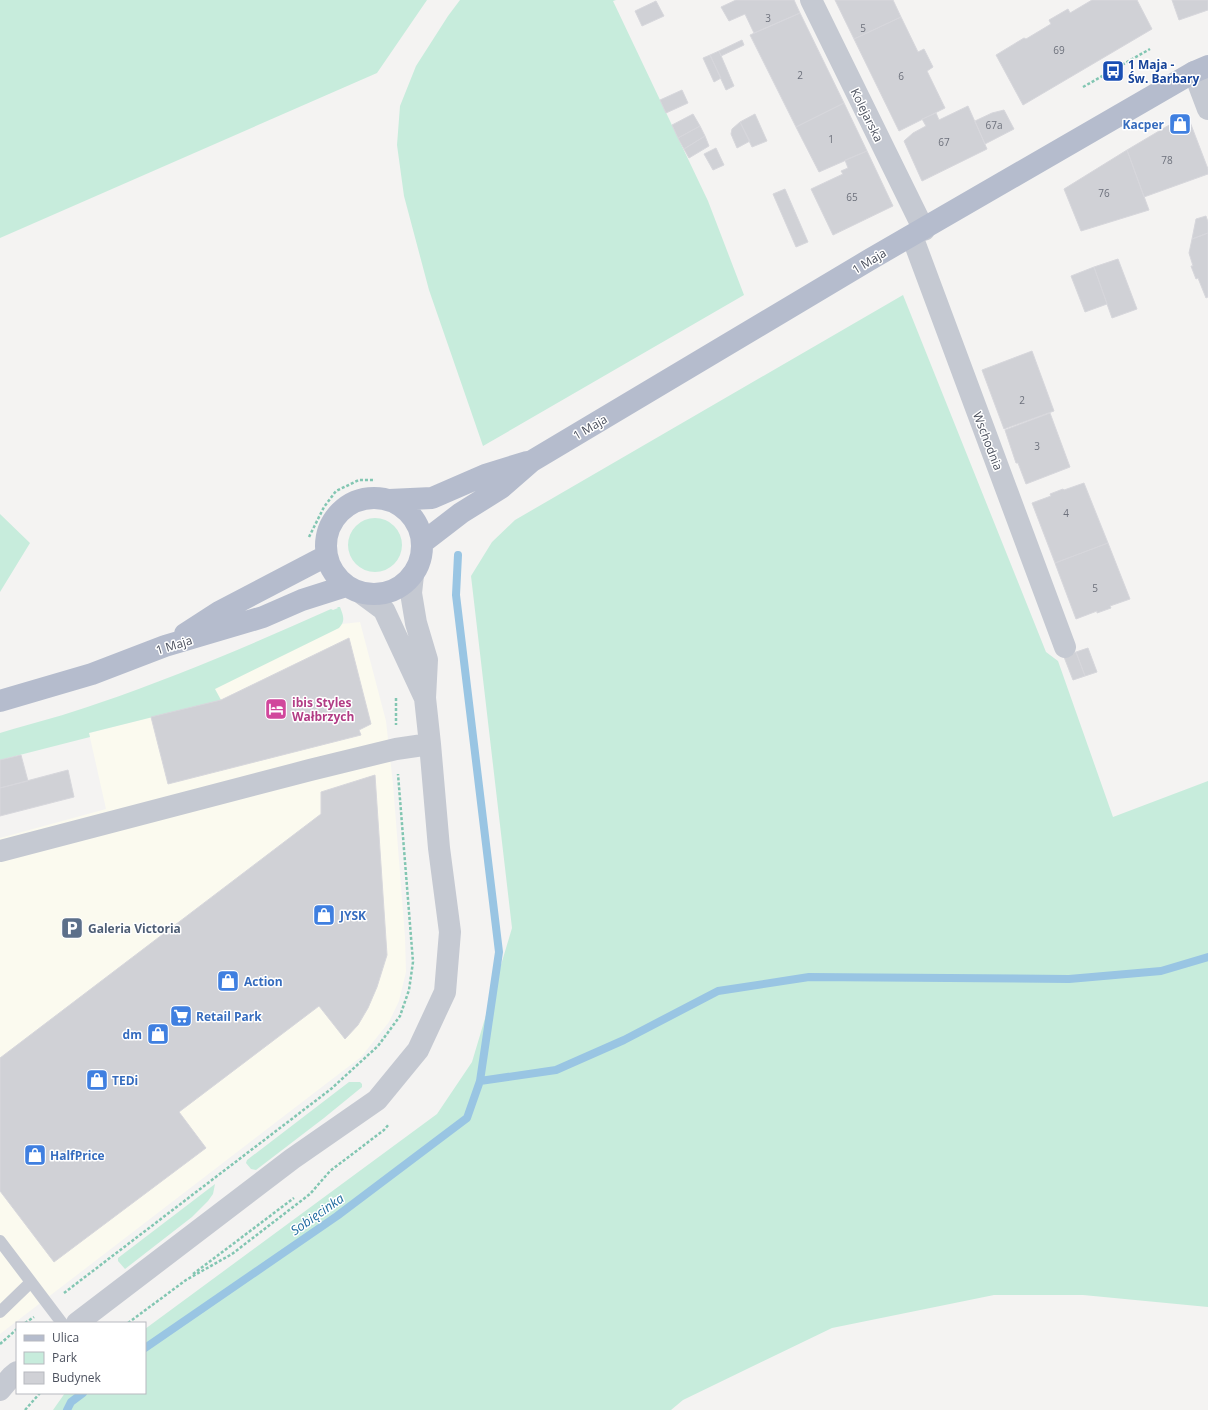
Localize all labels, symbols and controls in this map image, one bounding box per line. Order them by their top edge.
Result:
house number: 3 [765,11,771,25]
house number: 5 [860,21,866,35]
house number: 69 [1053,43,1065,57]
place label: 1 Maja - Św. Barbary [1128,56,1199,87]
bus stop icon: 1 Maja - Św. Barbary [1100,58,1126,84]
house number: 2 [797,68,803,82]
house number: 6 [898,69,904,83]
street label: Kolejarska [847,85,887,145]
shop icon: Kacper [1167,111,1193,137]
place label: Kacper [1122,116,1165,133]
house number: 67a [986,118,1003,132]
house number: 1 [828,132,834,146]
house number: 67 [938,135,950,149]
house number: 78 [1161,153,1173,167]
house number: 76 [1098,186,1110,200]
house number: 65 [846,190,858,204]
street label: 1 Maja [849,244,889,278]
house number: 2 [1019,393,1025,407]
street label: Wschodnia [969,409,1007,473]
street label: 1 Maja [570,410,610,444]
house number: 3 [1034,439,1040,453]
house number: 4 [1063,506,1069,520]
house number: 5 [1092,581,1098,595]
street label: 1 Maja [154,631,194,659]
place label: ibis Styles Wałbrzych [292,694,354,725]
hotel icon: ibis Styles Wałbrzych [263,696,289,722]
shop icon: JYSK [311,902,337,928]
place label: JYSK [339,907,366,924]
parking icon: Galeria Victoria [59,915,85,941]
place label: Galeria Victoria [88,920,181,937]
shop icon: Action [215,968,241,994]
place label: Action [244,973,283,990]
supermarket icon: Retail Park [168,1003,194,1029]
place label: Retail Park [196,1008,262,1025]
shop icon: dm [145,1021,171,1047]
place label: dm [123,1026,142,1043]
shop icon: TEDi [84,1067,110,1093]
place label: TEDi [112,1072,138,1089]
shop icon: HalfPrice [22,1142,48,1168]
place label: HalfPrice [50,1147,105,1164]
water label: Sobięcinka [287,1189,348,1239]
legend [16,1322,146,1394]
text: Ulica [52,1329,79,1346]
text: Park [52,1349,78,1366]
text: Budynek [52,1369,102,1386]

